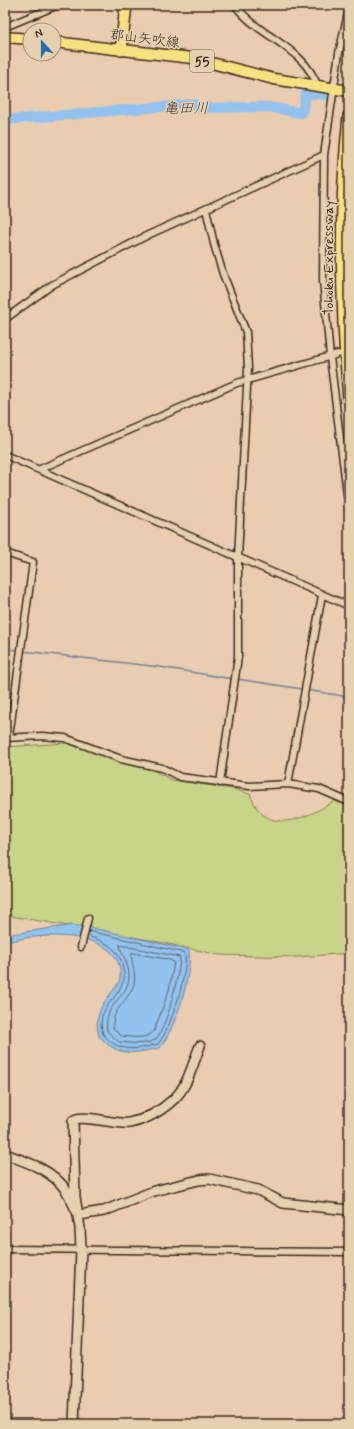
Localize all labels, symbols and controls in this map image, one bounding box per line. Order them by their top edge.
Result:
north arrow [22,22,62,62]
text: N [33,26,45,41]
street label: 郡山矢吹線 [109,26,181,52]
road number: 55 [190,50,214,72]
water label: 亀田川 [163,99,209,119]
street label: Tohoku Expressway [320,201,338,315]

